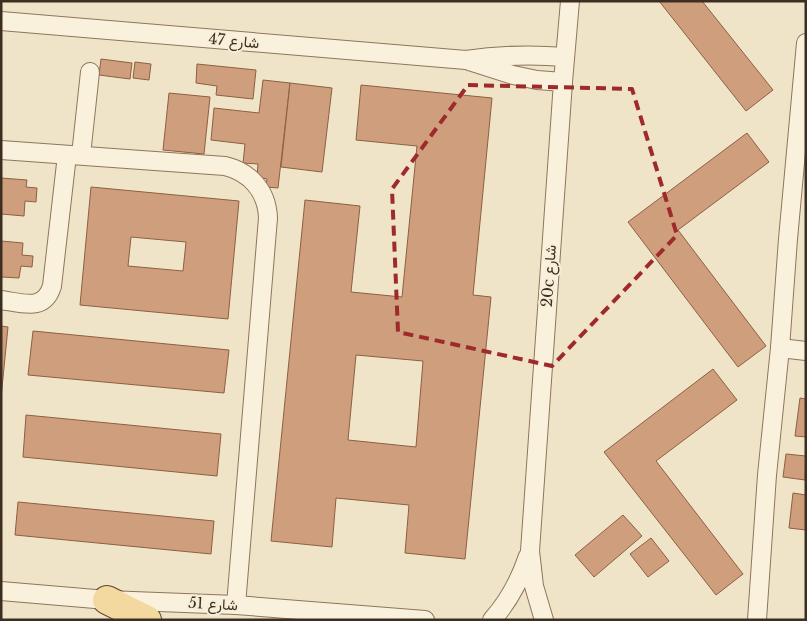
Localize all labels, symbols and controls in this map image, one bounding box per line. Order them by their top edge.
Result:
street label: شارع 47 [208,29,260,54]
street label: 20c شارع [537,244,562,308]
street label: شارع 51 [188,593,239,616]

